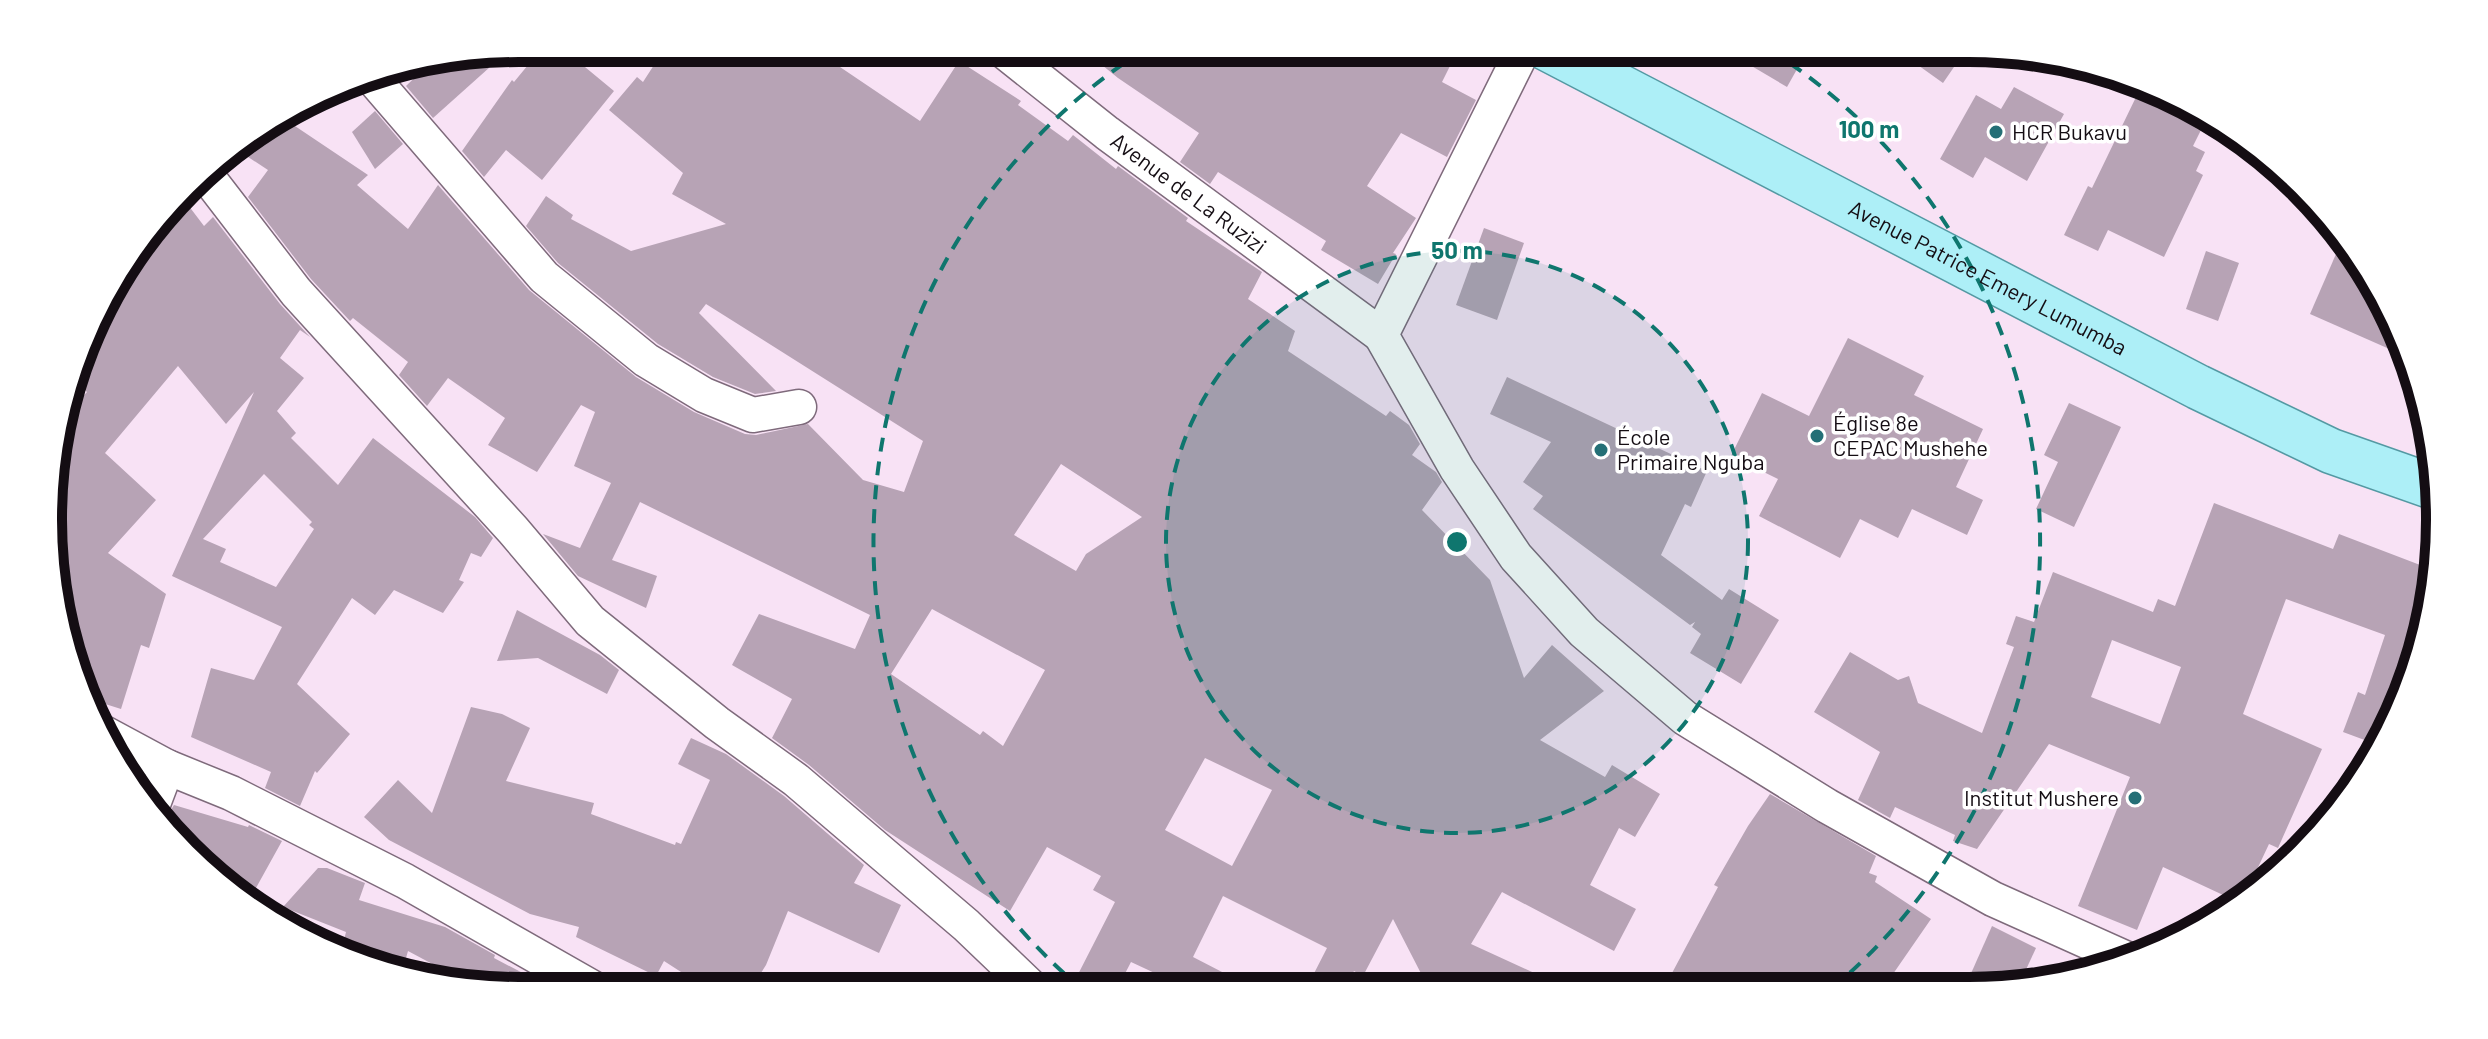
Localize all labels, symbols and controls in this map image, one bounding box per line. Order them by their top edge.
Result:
text: 100 m [1839,114,1899,143]
place label: HCR Bukavu [2012,118,2127,144]
marker: HCR Bukavu [1987,123,2005,141]
street label: Avenue de La Ruzizi [1106,126,1272,258]
street label: Avenue Patrice Emery Lumumba [1845,194,2132,360]
text: 50 m [1431,235,1483,264]
place label: Église 8e CEPAC Mushehe [1833,409,1988,460]
place label: École Primaire Nguba [1617,423,1764,474]
marker: Église 8e CEPAC Mushehe [1808,427,1826,445]
marker: École Primaire Nguba [1592,441,1610,459]
centre of rings [1443,528,1471,556]
place label: Institut Mushere [1964,784,2119,810]
marker: Institut Mushere [2126,789,2144,807]

